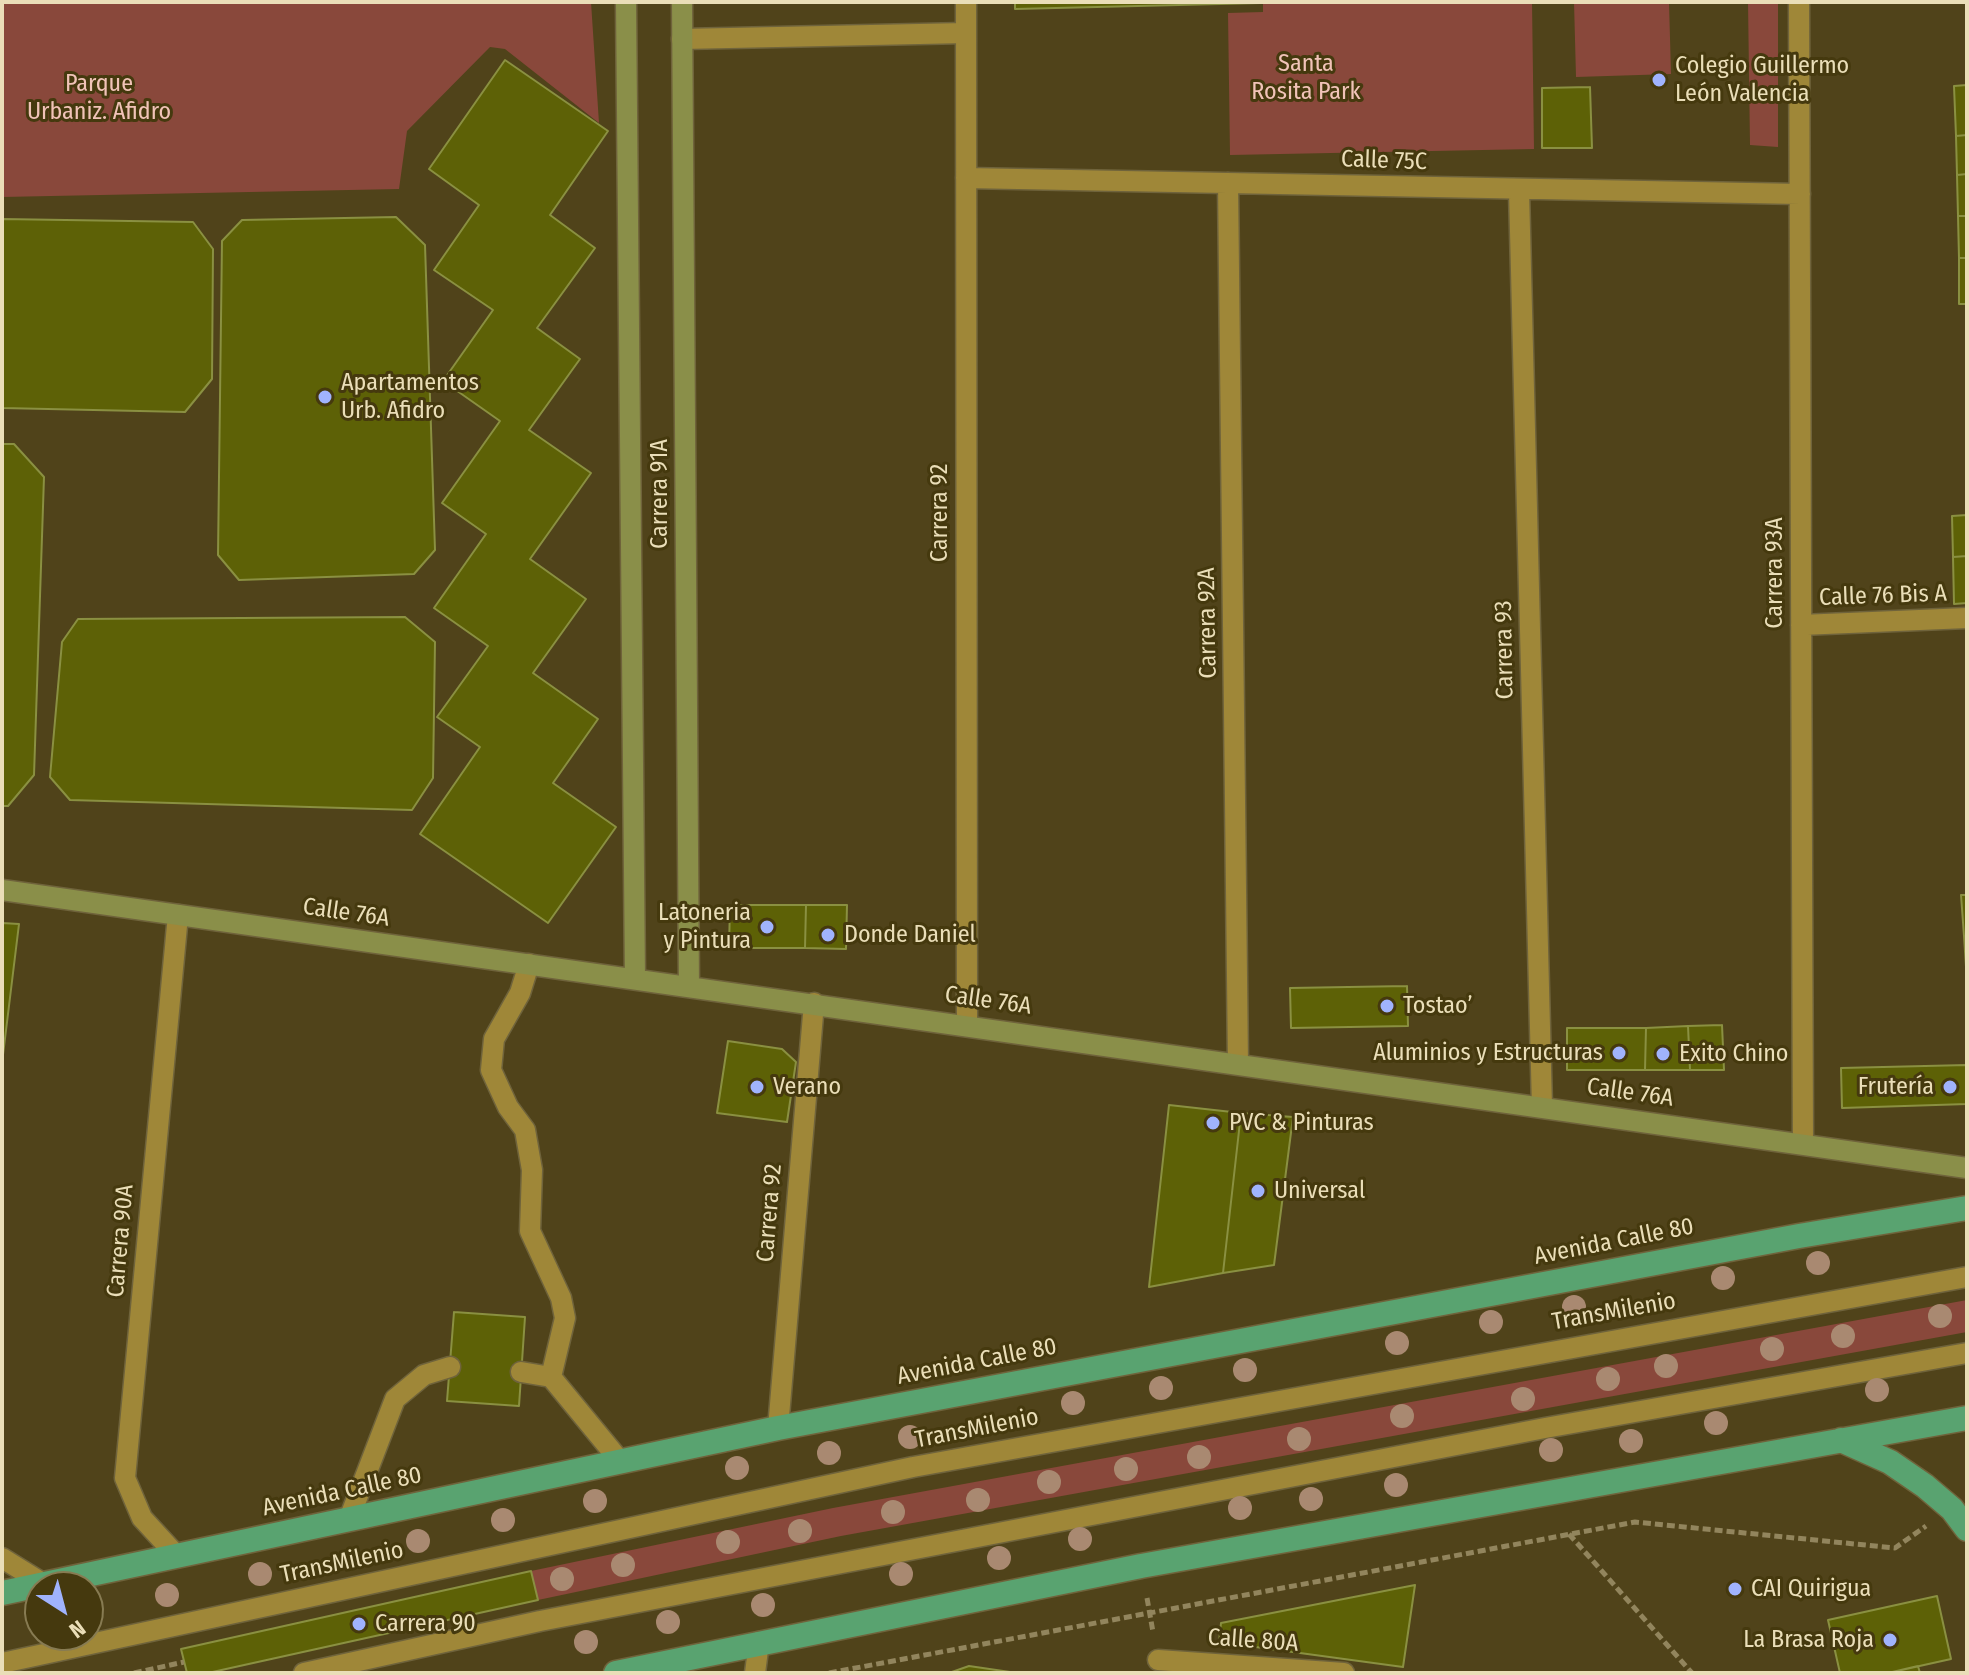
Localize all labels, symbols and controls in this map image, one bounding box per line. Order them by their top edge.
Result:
park label: Santa Rosita Park [1251,50,1361,106]
place label: Colegio Guillermo León Valencia [1675,52,1849,108]
park label: Parque Urbaniz. Afidro [27,70,171,126]
marker: Colegio Guillermo León Valencia [1650,71,1668,89]
street label: Calle 75C [1340,145,1428,177]
place label: Apartamentos Urb. Afidro [341,369,479,425]
marker: Apartamentos Urb. Afidro [316,388,334,406]
street label: Carrera 91A [646,439,674,549]
street label: Carrera 92 [926,464,954,562]
street label: Carrera 93A [1761,517,1789,629]
street label: Carrera 92A [1193,567,1223,679]
street label: Calle 76 Bis A [1819,579,1947,613]
street label: Carrera 93 [1490,600,1520,700]
street label: Calle 76A [301,893,391,933]
place label: Latoneria y Pintura [658,899,751,955]
marker: Latoneria y Pintura [758,918,776,936]
place label: Donde Daniel [844,921,976,949]
marker: Donde Daniel [819,926,837,944]
street label: Calle 76A [943,981,1033,1021]
place label: Tostao’ [1403,992,1473,1020]
marker: Tostao’ [1378,997,1396,1015]
place label: Aluminios y Estructuras [1373,1039,1603,1067]
place label: Exito Chino [1679,1040,1788,1068]
marker: Aluminios y Estructuras [1610,1044,1628,1062]
marker: Exito Chino [1654,1045,1672,1063]
place label: Verano [773,1073,841,1101]
street label: Calle 76A [1585,1073,1675,1113]
place label: Frutería [1858,1073,1934,1101]
marker: Verano [748,1078,766,1096]
marker: Frutería [1941,1078,1959,1096]
place label: PVC & Pinturas [1229,1109,1374,1137]
marker: PVC & Pinturas [1204,1114,1222,1132]
street label: Carrera 92 [751,1163,789,1263]
place label: Universal [1274,1177,1365,1205]
marker: Universal [1249,1182,1267,1200]
street label: Carrera 90A [102,1183,140,1299]
street label: Avenida Calle 80 [1532,1212,1696,1272]
street label: TransMilenio [1550,1287,1678,1337]
street label: Avenida Calle 80 [895,1332,1059,1392]
street label: TransMilenio [913,1403,1041,1455]
street label: Avenida Calle 80 [260,1461,424,1523]
street label: TransMilenio [278,1536,406,1590]
north arrow [24,1571,104,1651]
place label: CAI Quirigua [1751,1575,1871,1603]
marker: CAI Quirigua [1726,1580,1744,1598]
place label: Carrera 90 [375,1610,476,1638]
text: N [64,1614,90,1644]
marker: Carrera 90 [350,1615,368,1633]
street label: Calle 80A [1207,1623,1299,1659]
place label: La Brasa Roja [1743,1626,1874,1654]
marker: La Brasa Roja [1881,1631,1899,1649]

